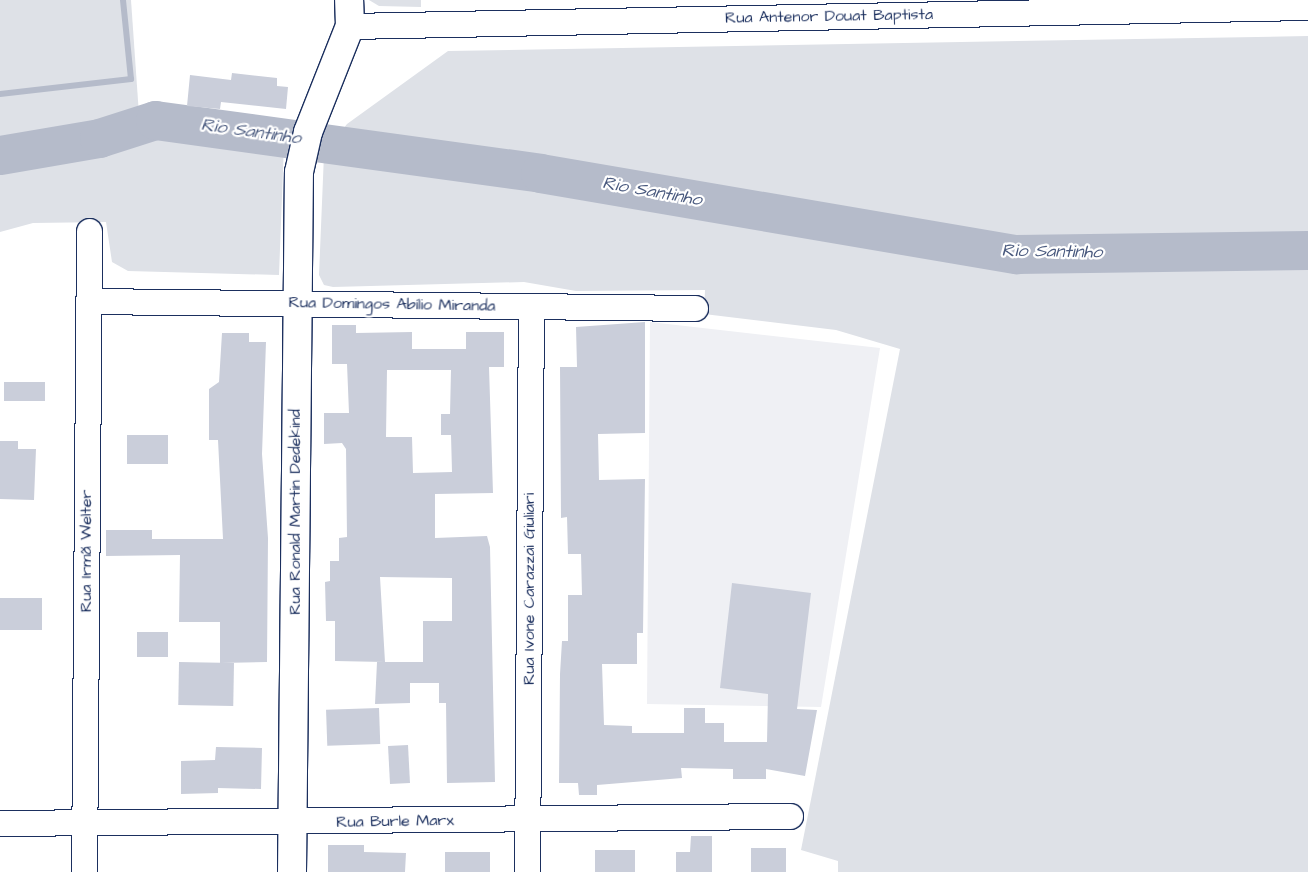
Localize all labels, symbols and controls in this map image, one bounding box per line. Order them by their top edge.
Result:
street label: Rua Antenor Douat Baptista [725,5,933,27]
water label: Rio Santinho [200,114,302,150]
water label: Rio Santinho [601,173,703,211]
water label: Rio Santinho [1001,240,1103,264]
street label: Rua Domingos Abílio Miranda [288,293,496,315]
street label: Rua Ronald Martin Dedekind [285,409,305,615]
street label: Rua Irmã Welter [76,490,96,612]
street label: Rua Ivone Carazzai Giuliari [519,493,539,685]
street label: Rua Burle Marx [336,810,454,832]

